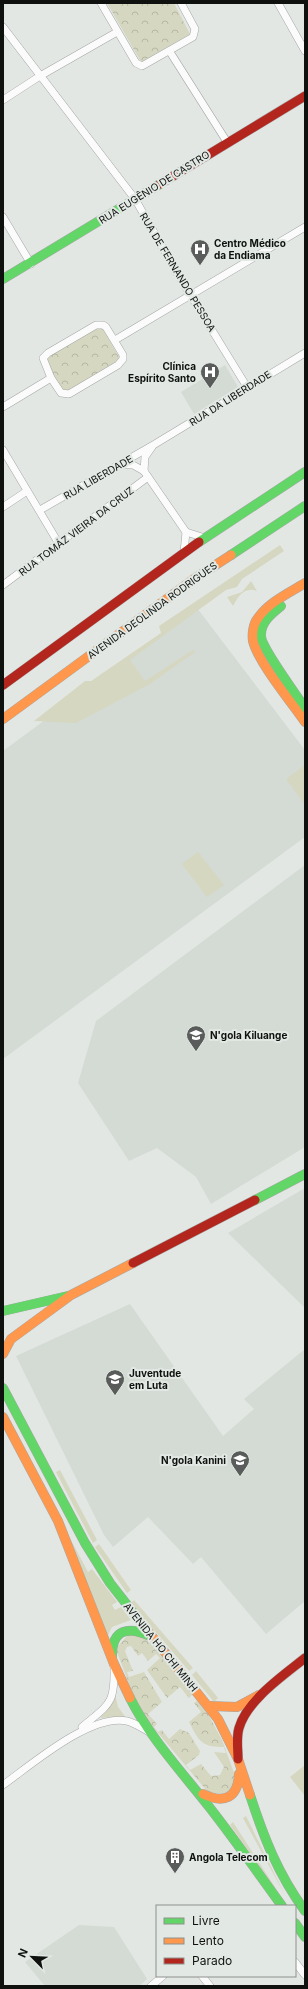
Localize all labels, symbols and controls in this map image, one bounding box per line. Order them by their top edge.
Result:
street label: RUA EUGÊNIO DE CASTRO [97,148,212,226]
street label: RUA DE FERNANDO PESSOA [138,210,218,334]
place label: Centro Médico da Endiama [214,237,286,261]
hospital icon: Centro Médico da Endiama [189,238,211,266]
place label: Clínica Espírito Santo [128,360,196,384]
hospital icon: Clínica Espírito Santo [199,361,221,389]
street label: RUA DA LIBERDADE [187,368,273,428]
street label: RUA LIBERDADE [61,452,135,502]
street label: RUA TOMÁZ VIEIRA DA CRUZ [16,483,136,578]
street label: AVENIDA DEOLINDA RODRIGUES [85,559,219,661]
school or university icon: N'gola Kiluange [185,1024,207,1052]
place label: N'gola Kiluange [210,1029,287,1042]
place label: Juventude em Luta [129,1367,181,1391]
school or university icon: Juventude em Luta [104,1368,126,1396]
school or university icon: N'gola Kanini [229,1449,251,1477]
place label: N'gola Kanini [161,1454,226,1467]
street label: AVENIDA HO CHI MINH [121,1600,201,1694]
building icon: Angola Telecom [164,1846,186,1874]
place label: Angola Telecom [189,1851,268,1864]
legend [156,1905,296,1977]
text: Livre [192,1913,220,1928]
text: Lento [192,1933,224,1948]
north arrow [12,1937,52,1977]
text: N [15,1946,31,1960]
text: Parado [192,1953,232,1968]

